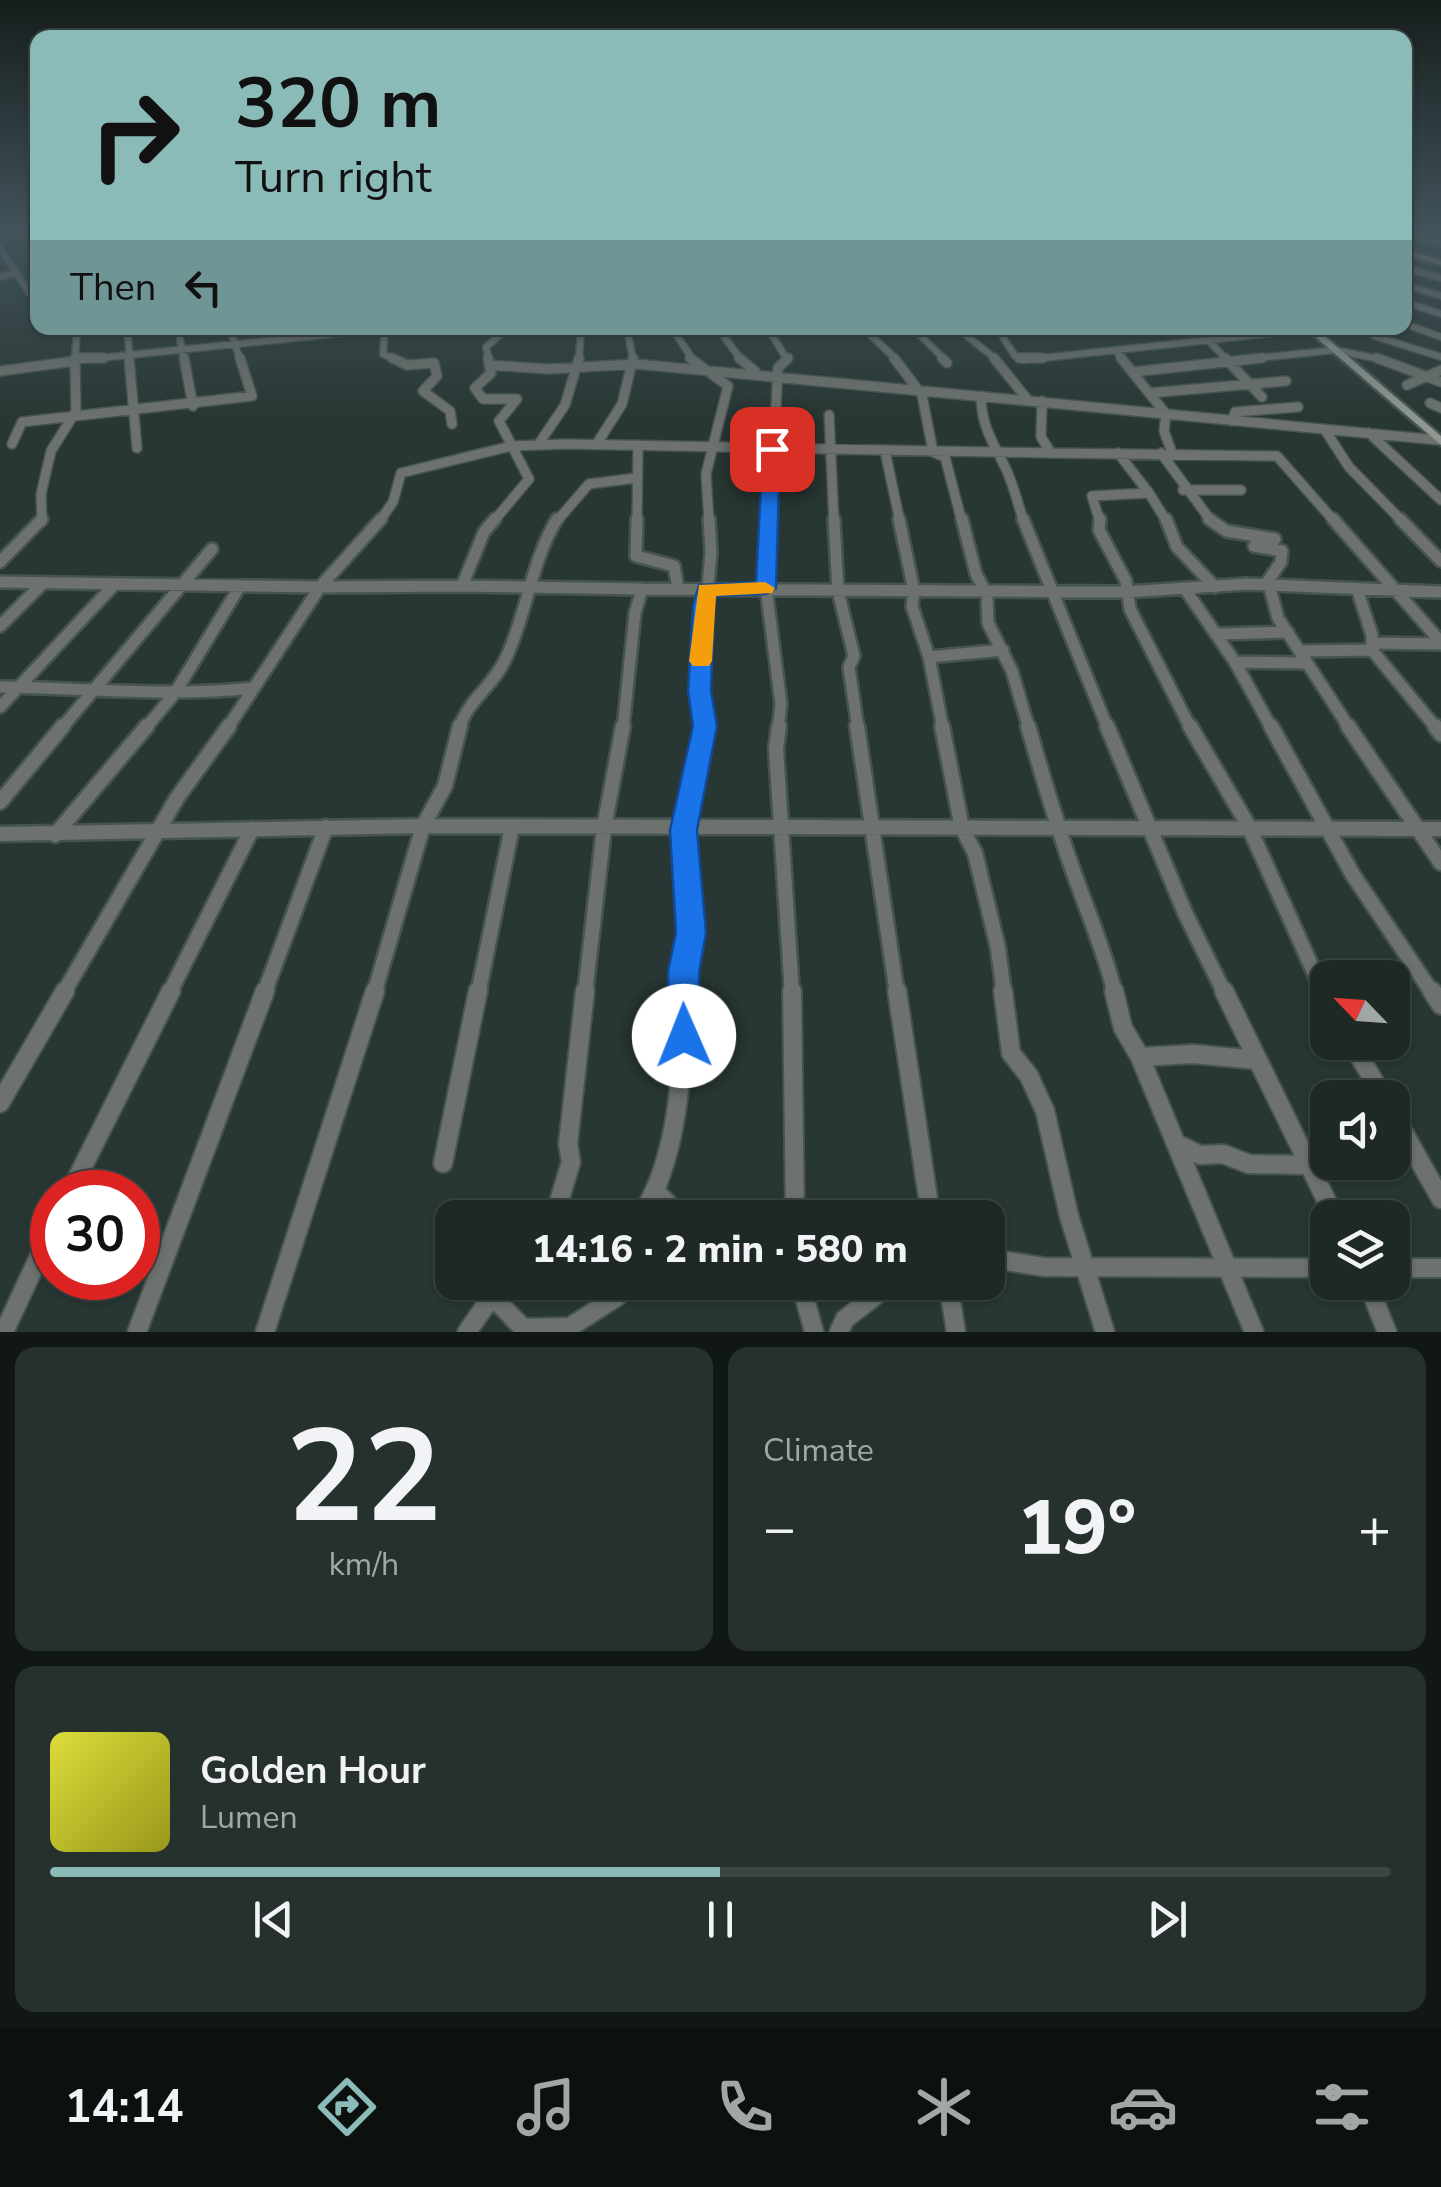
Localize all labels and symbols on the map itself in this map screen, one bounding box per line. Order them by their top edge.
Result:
pin [730,407,815,492]
north arrow [1310,960,1410,1060]
position arrow [632,984,736,1088]
speed limit sign: 30 [30,1170,160,1300]

